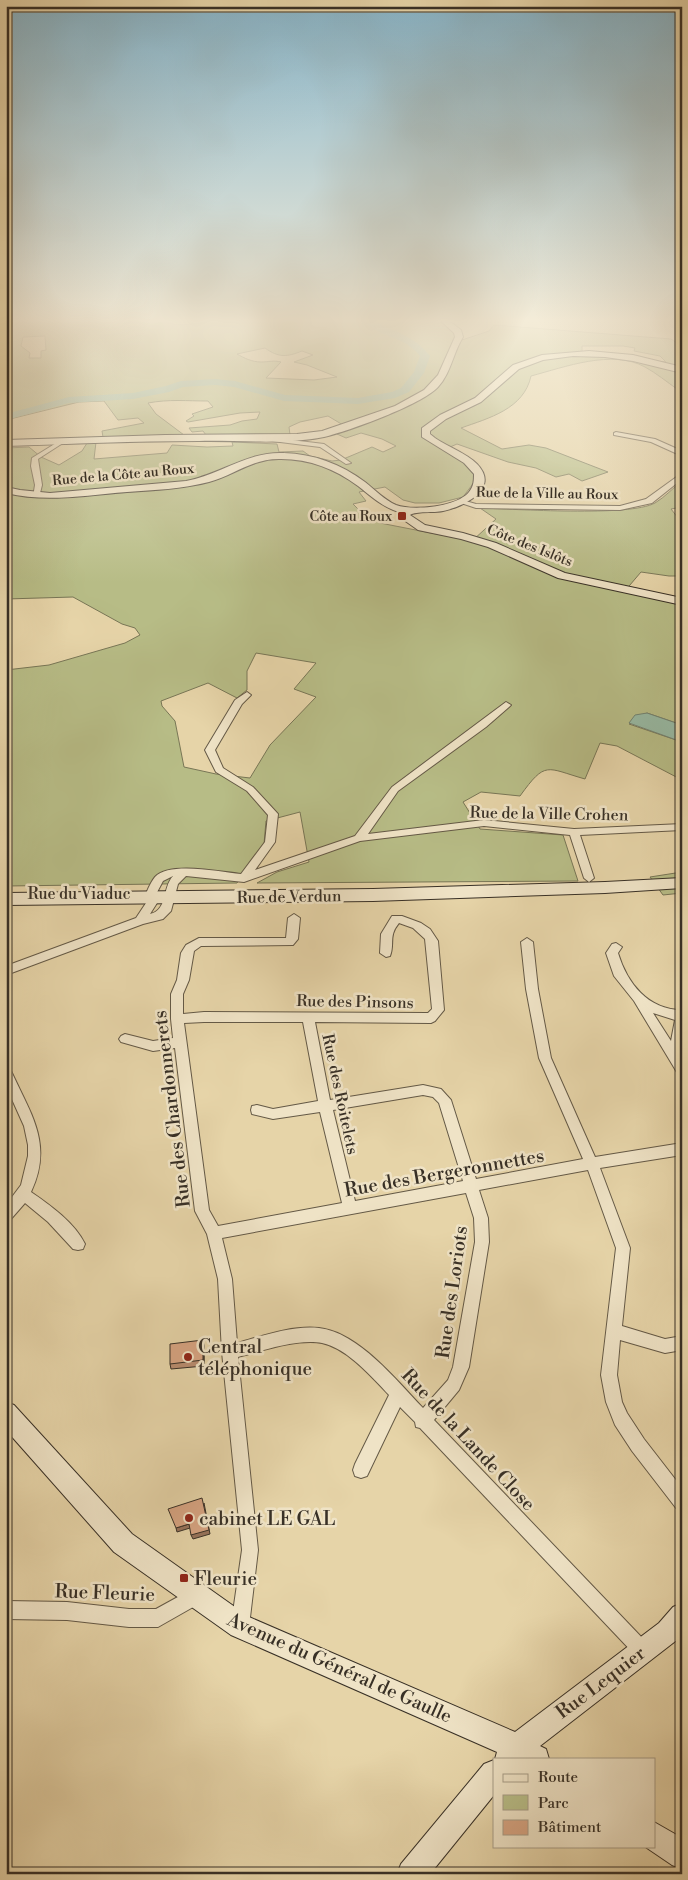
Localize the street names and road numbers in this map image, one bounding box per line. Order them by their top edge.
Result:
street label: Rue de la Côte au Roux [51,460,196,490]
street label: Rue de la Ville au Roux [476,484,619,504]
street label: Côte des Islôts [484,521,575,571]
street label: Rue de la Ville Crohen [469,803,629,825]
street label: Rue du Viaduc [27,884,131,904]
street label: Rue de Verdun [236,886,342,908]
street label: Rue des Pinsons [296,991,414,1013]
street label: Rue des Chardonnerets [148,1009,196,1209]
street label: Rue des Roitelets [317,1032,363,1157]
street label: Rue des Bergeronnettes [342,1144,546,1202]
street label: Rue des Loriots [431,1224,473,1360]
street label: Rue de la Lande Close [396,1363,540,1516]
street label: Rue Fleurie [54,1579,156,1607]
street label: Avenue du Général de Gaulle [223,1607,456,1728]
street label: Rue Lequier [551,1641,650,1724]

